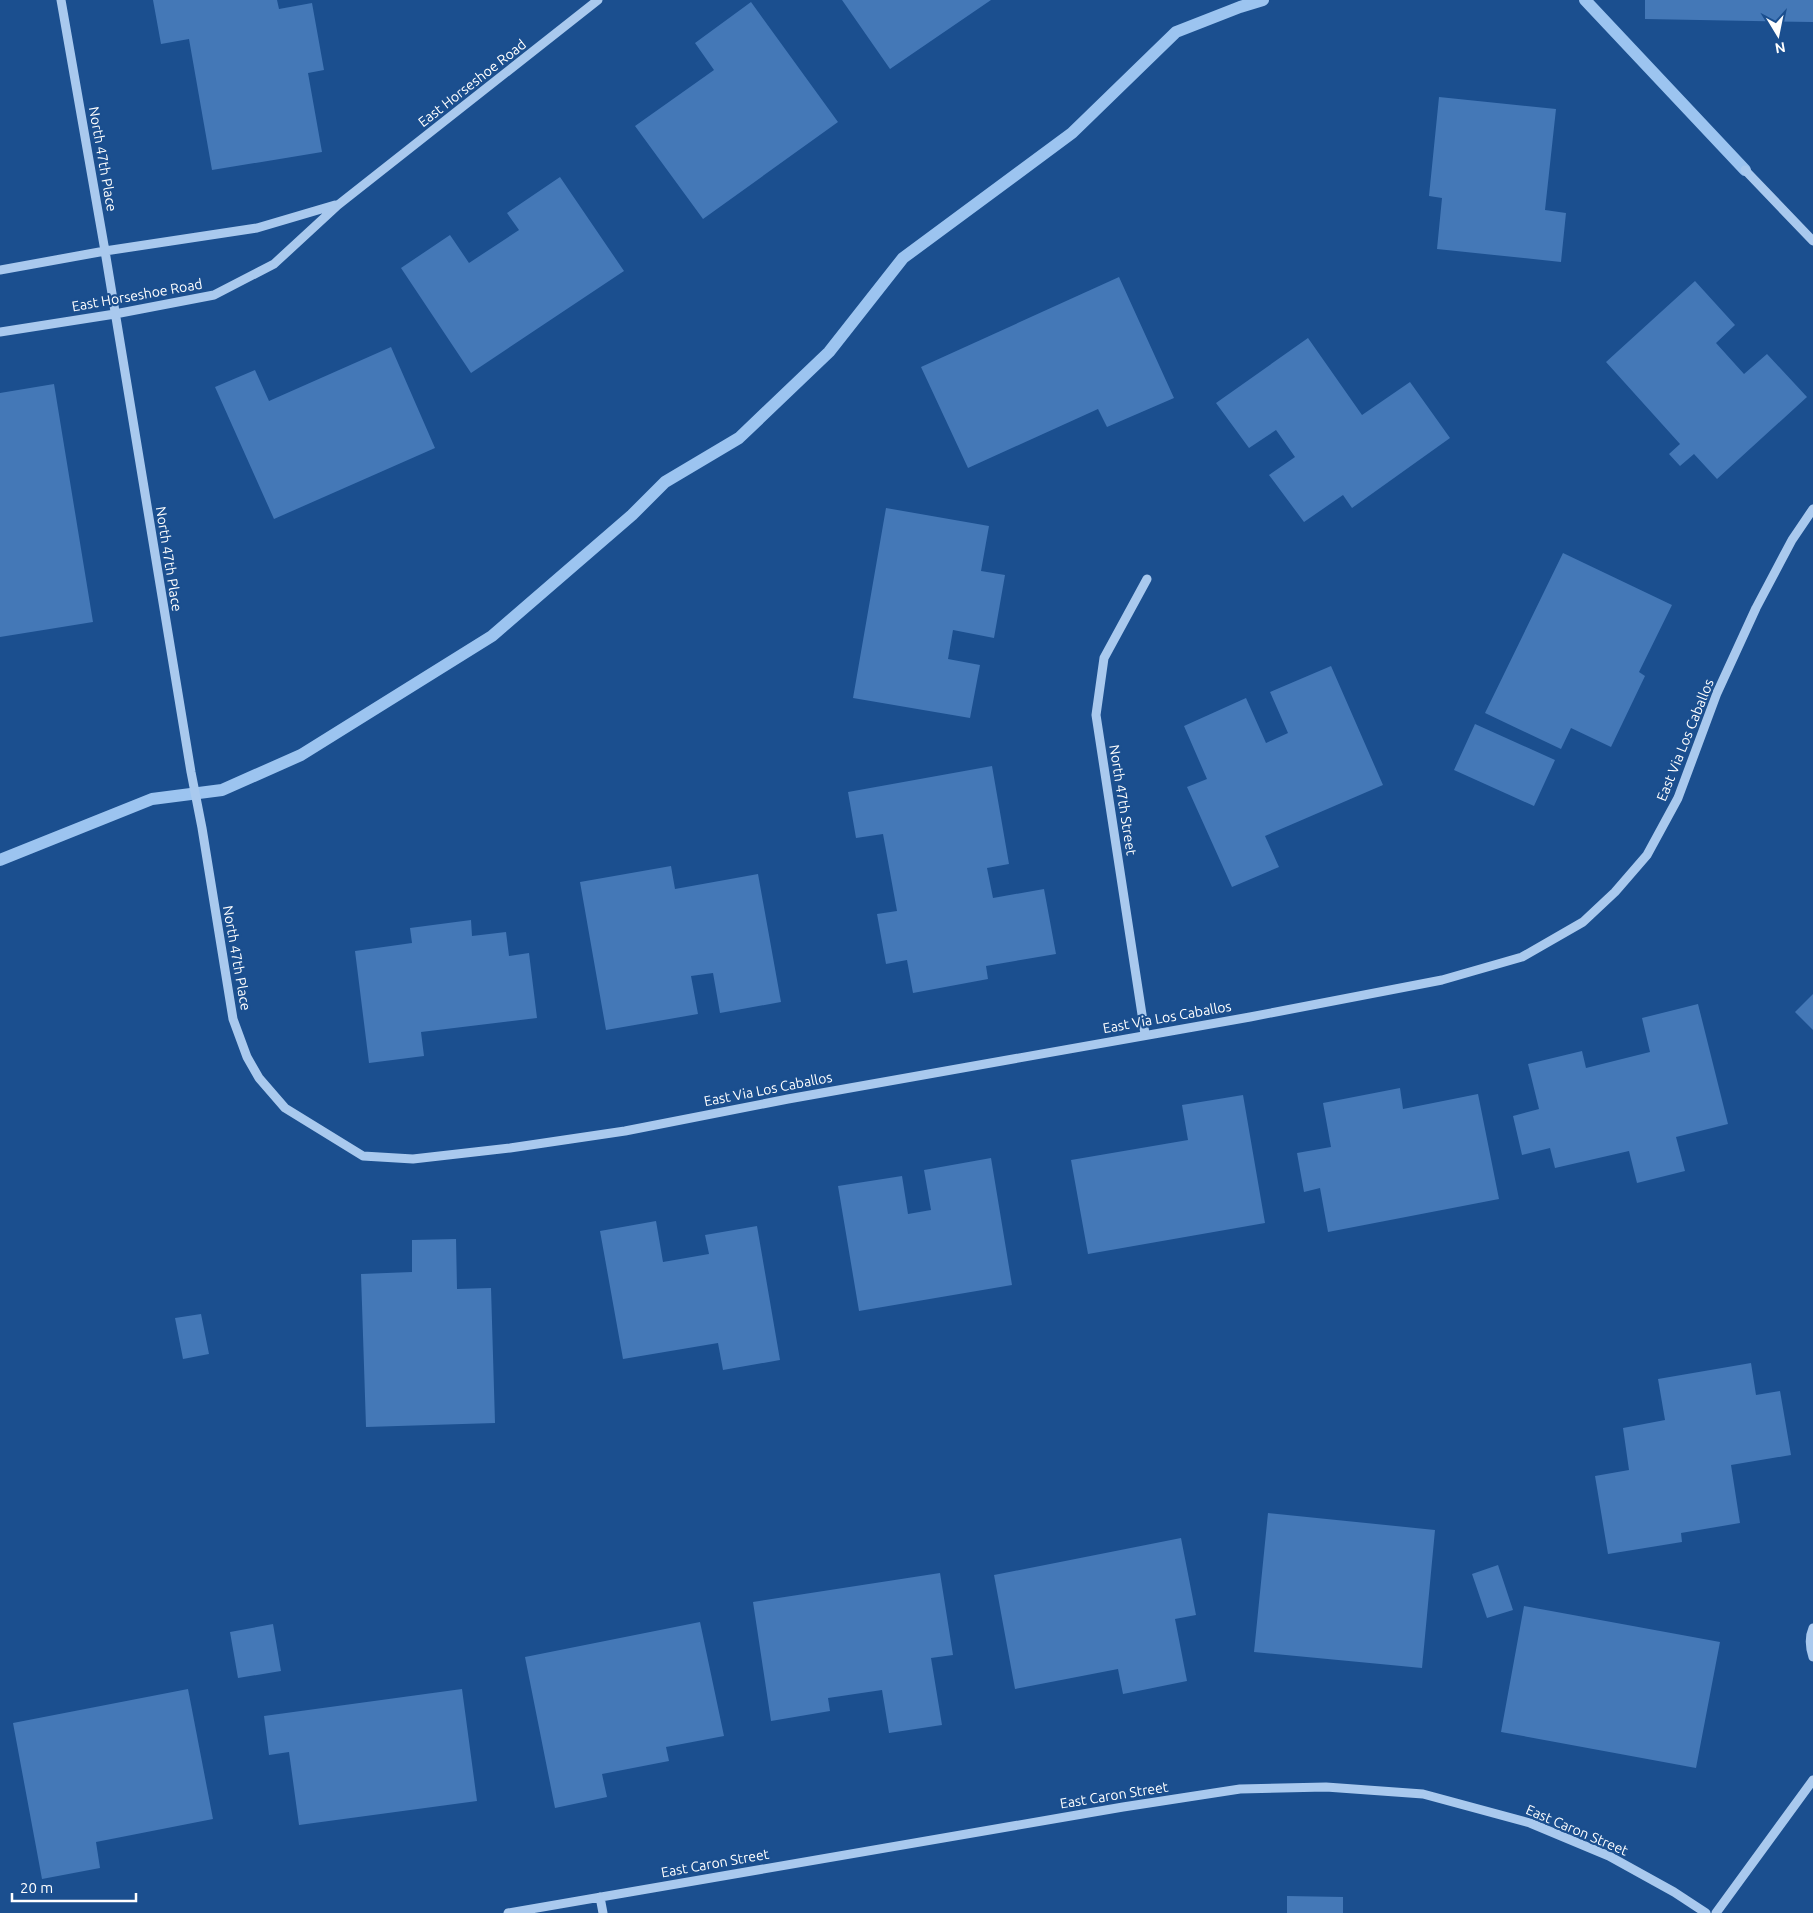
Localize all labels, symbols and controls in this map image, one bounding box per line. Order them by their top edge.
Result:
north arrow [1753,10,1803,60]
street label: East Horseshoe Road [415,36,529,130]
text: N [1774,39,1787,57]
street label: North 47th Place [86,105,120,213]
street label: East Horseshoe Road [70,276,204,314]
street label: North 47th Place [153,505,185,613]
street label: East Via Los Caballos [1653,677,1717,803]
street label: North 47th Street [1106,744,1140,857]
street label: North 47th Place [220,904,254,1012]
street label: East Via Los Caballos [1101,998,1233,1036]
street label: East Via Los Caballos [702,1069,834,1109]
street label: East Caron Street [1059,1778,1170,1811]
street label: East Caron Street [1524,1801,1631,1859]
street label: East Caron Street [660,1846,771,1880]
scale bar [12,1870,136,1902]
text: 20 m [20,1879,53,1896]

